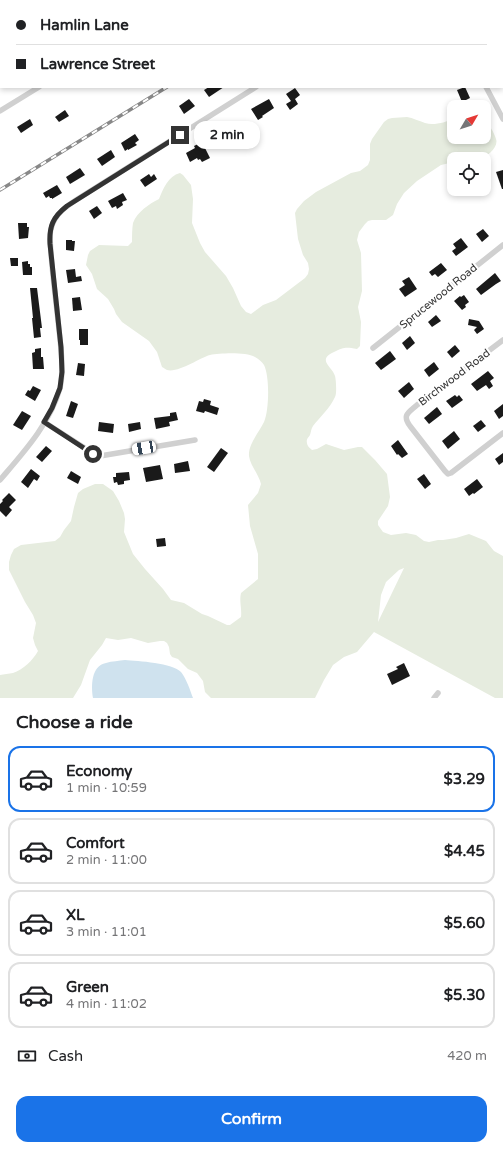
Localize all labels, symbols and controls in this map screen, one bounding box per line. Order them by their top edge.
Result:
text: Hamlin Lane [40,16,129,34]
text: Lawrence Street [40,55,155,73]
north arrow [447,100,491,144]
map controls [447,100,491,196]
callout: 2 min [194,121,260,149]
route end [171,126,189,144]
text: 2 min [210,127,244,143]
button: locate [447,152,491,196]
street label: Sprucewood Road [397,261,480,332]
street label: Birchwood Road [416,346,493,409]
car [131,440,157,456]
route start [84,445,102,463]
text: Choose a ride [16,711,133,733]
icon: car [18,761,54,797]
text: Economy [66,762,132,780]
text: $3.29 [444,770,485,788]
text: 1 min · 10:59 [66,780,147,796]
icon: car [18,833,54,869]
text: Comfort [66,834,125,852]
text: $4.45 [444,842,485,860]
text: 2 min · 11:00 [66,852,147,868]
icon: car [18,905,54,941]
text: XL [66,906,85,924]
text: $5.60 [444,914,485,932]
text: 3 min · 11:01 [66,924,147,940]
icon: car [18,977,54,1013]
text: Green [66,978,109,996]
text: $5.30 [444,986,485,1004]
text: 4 min · 11:02 [66,996,147,1012]
icon: cash [16,1045,38,1067]
text: Cash [48,1047,83,1065]
text: 420 m [447,1048,487,1064]
button: Confirm [16,1096,487,1142]

